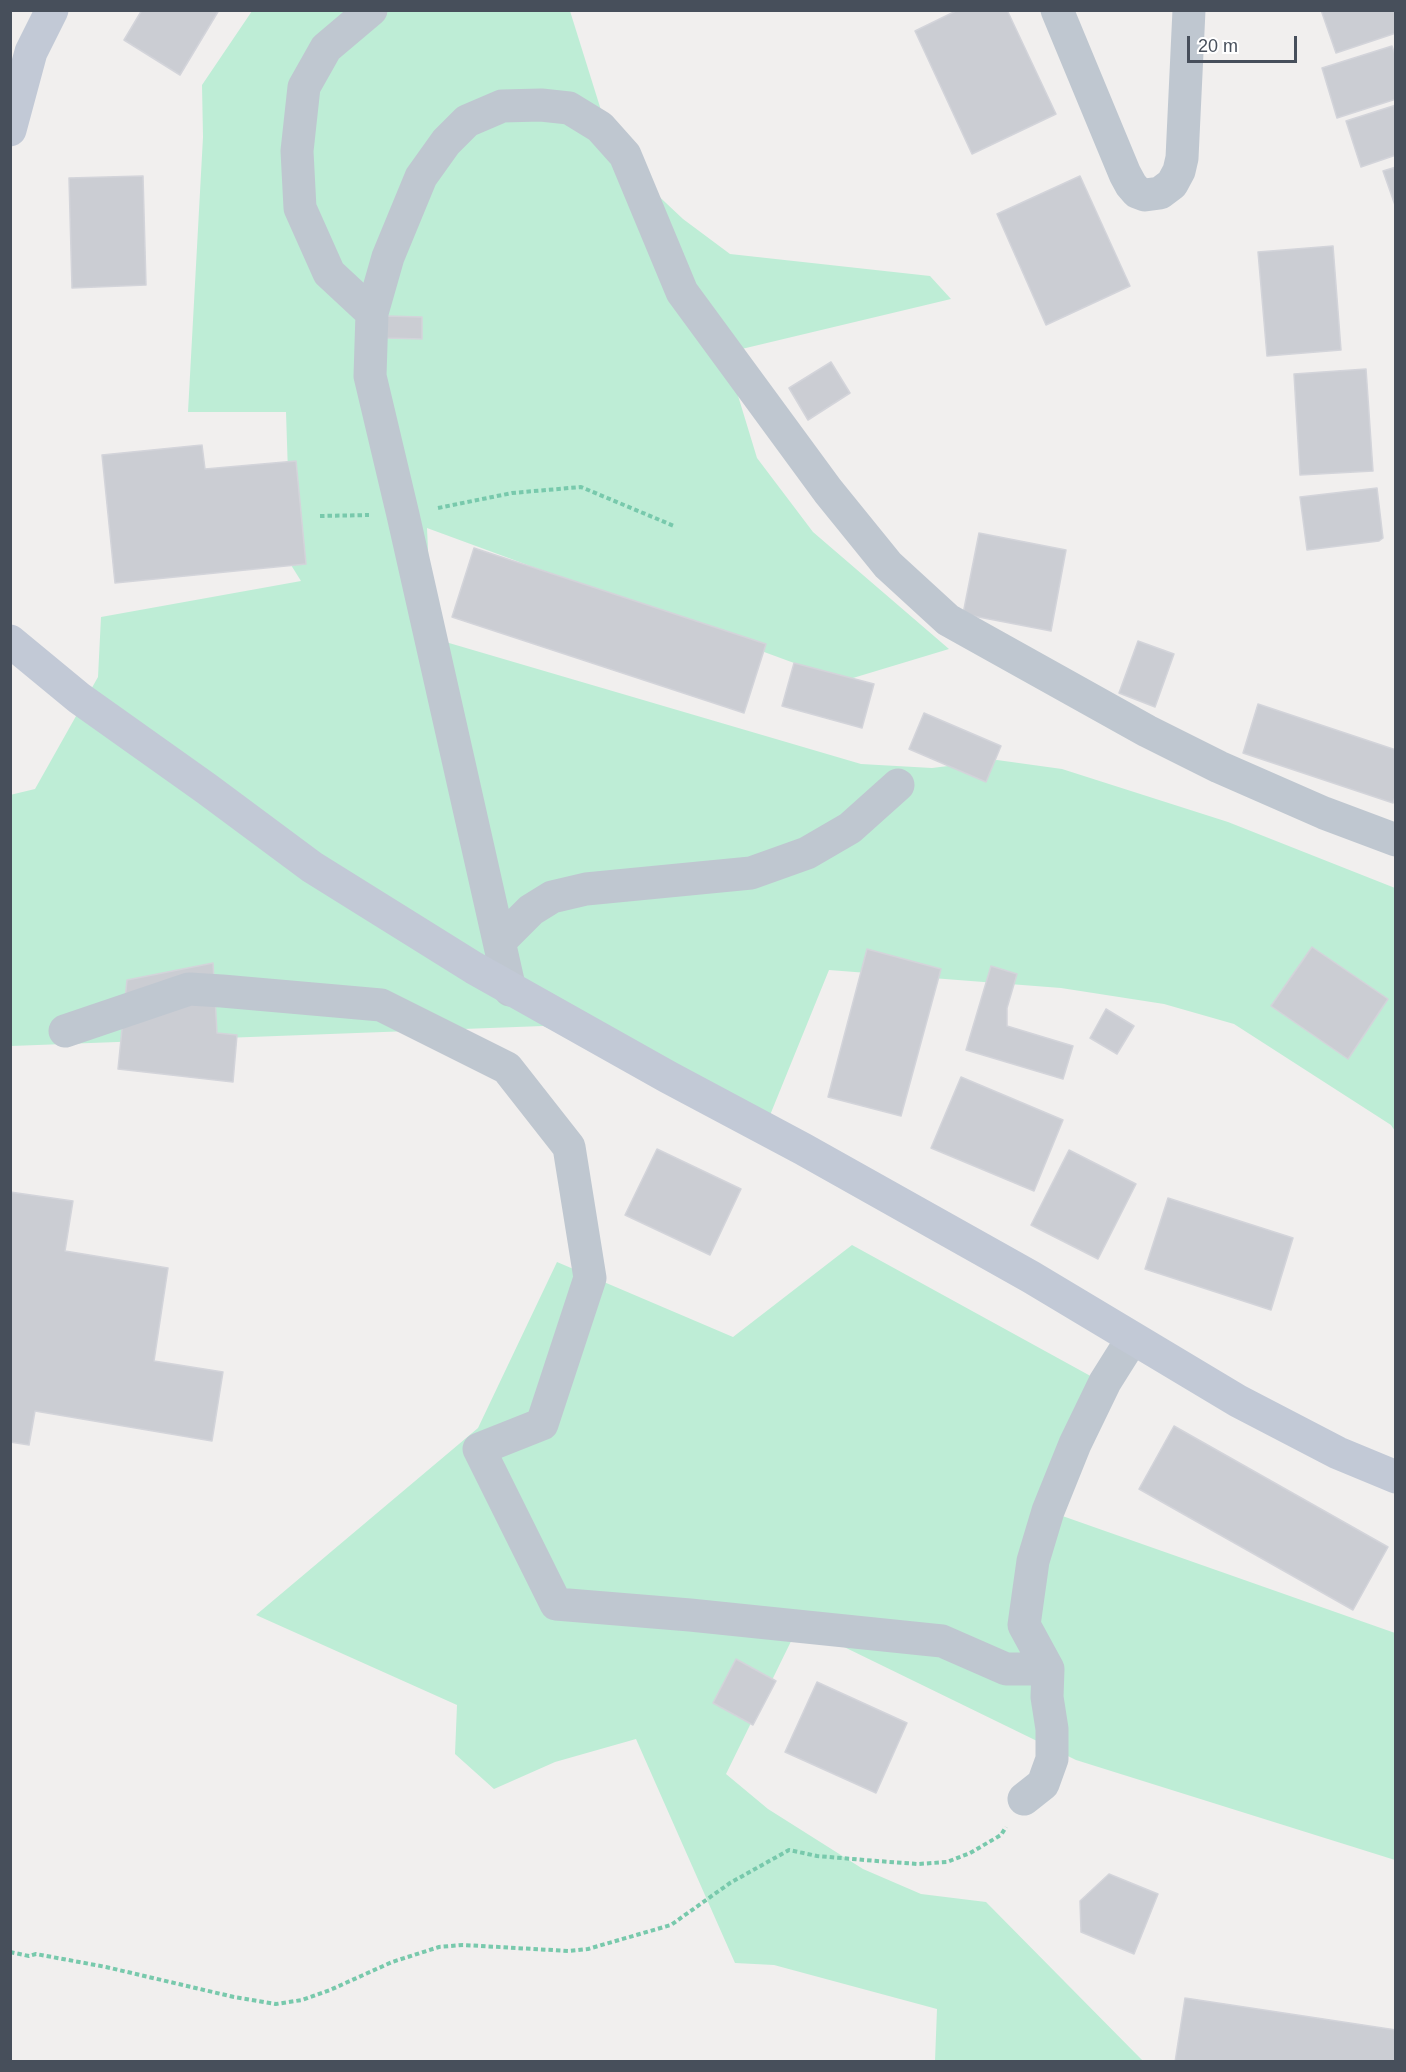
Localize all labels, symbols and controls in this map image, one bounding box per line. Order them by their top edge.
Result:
scale bar [1190,24,1300,62]
text: 20 m [1198,36,1238,56]

